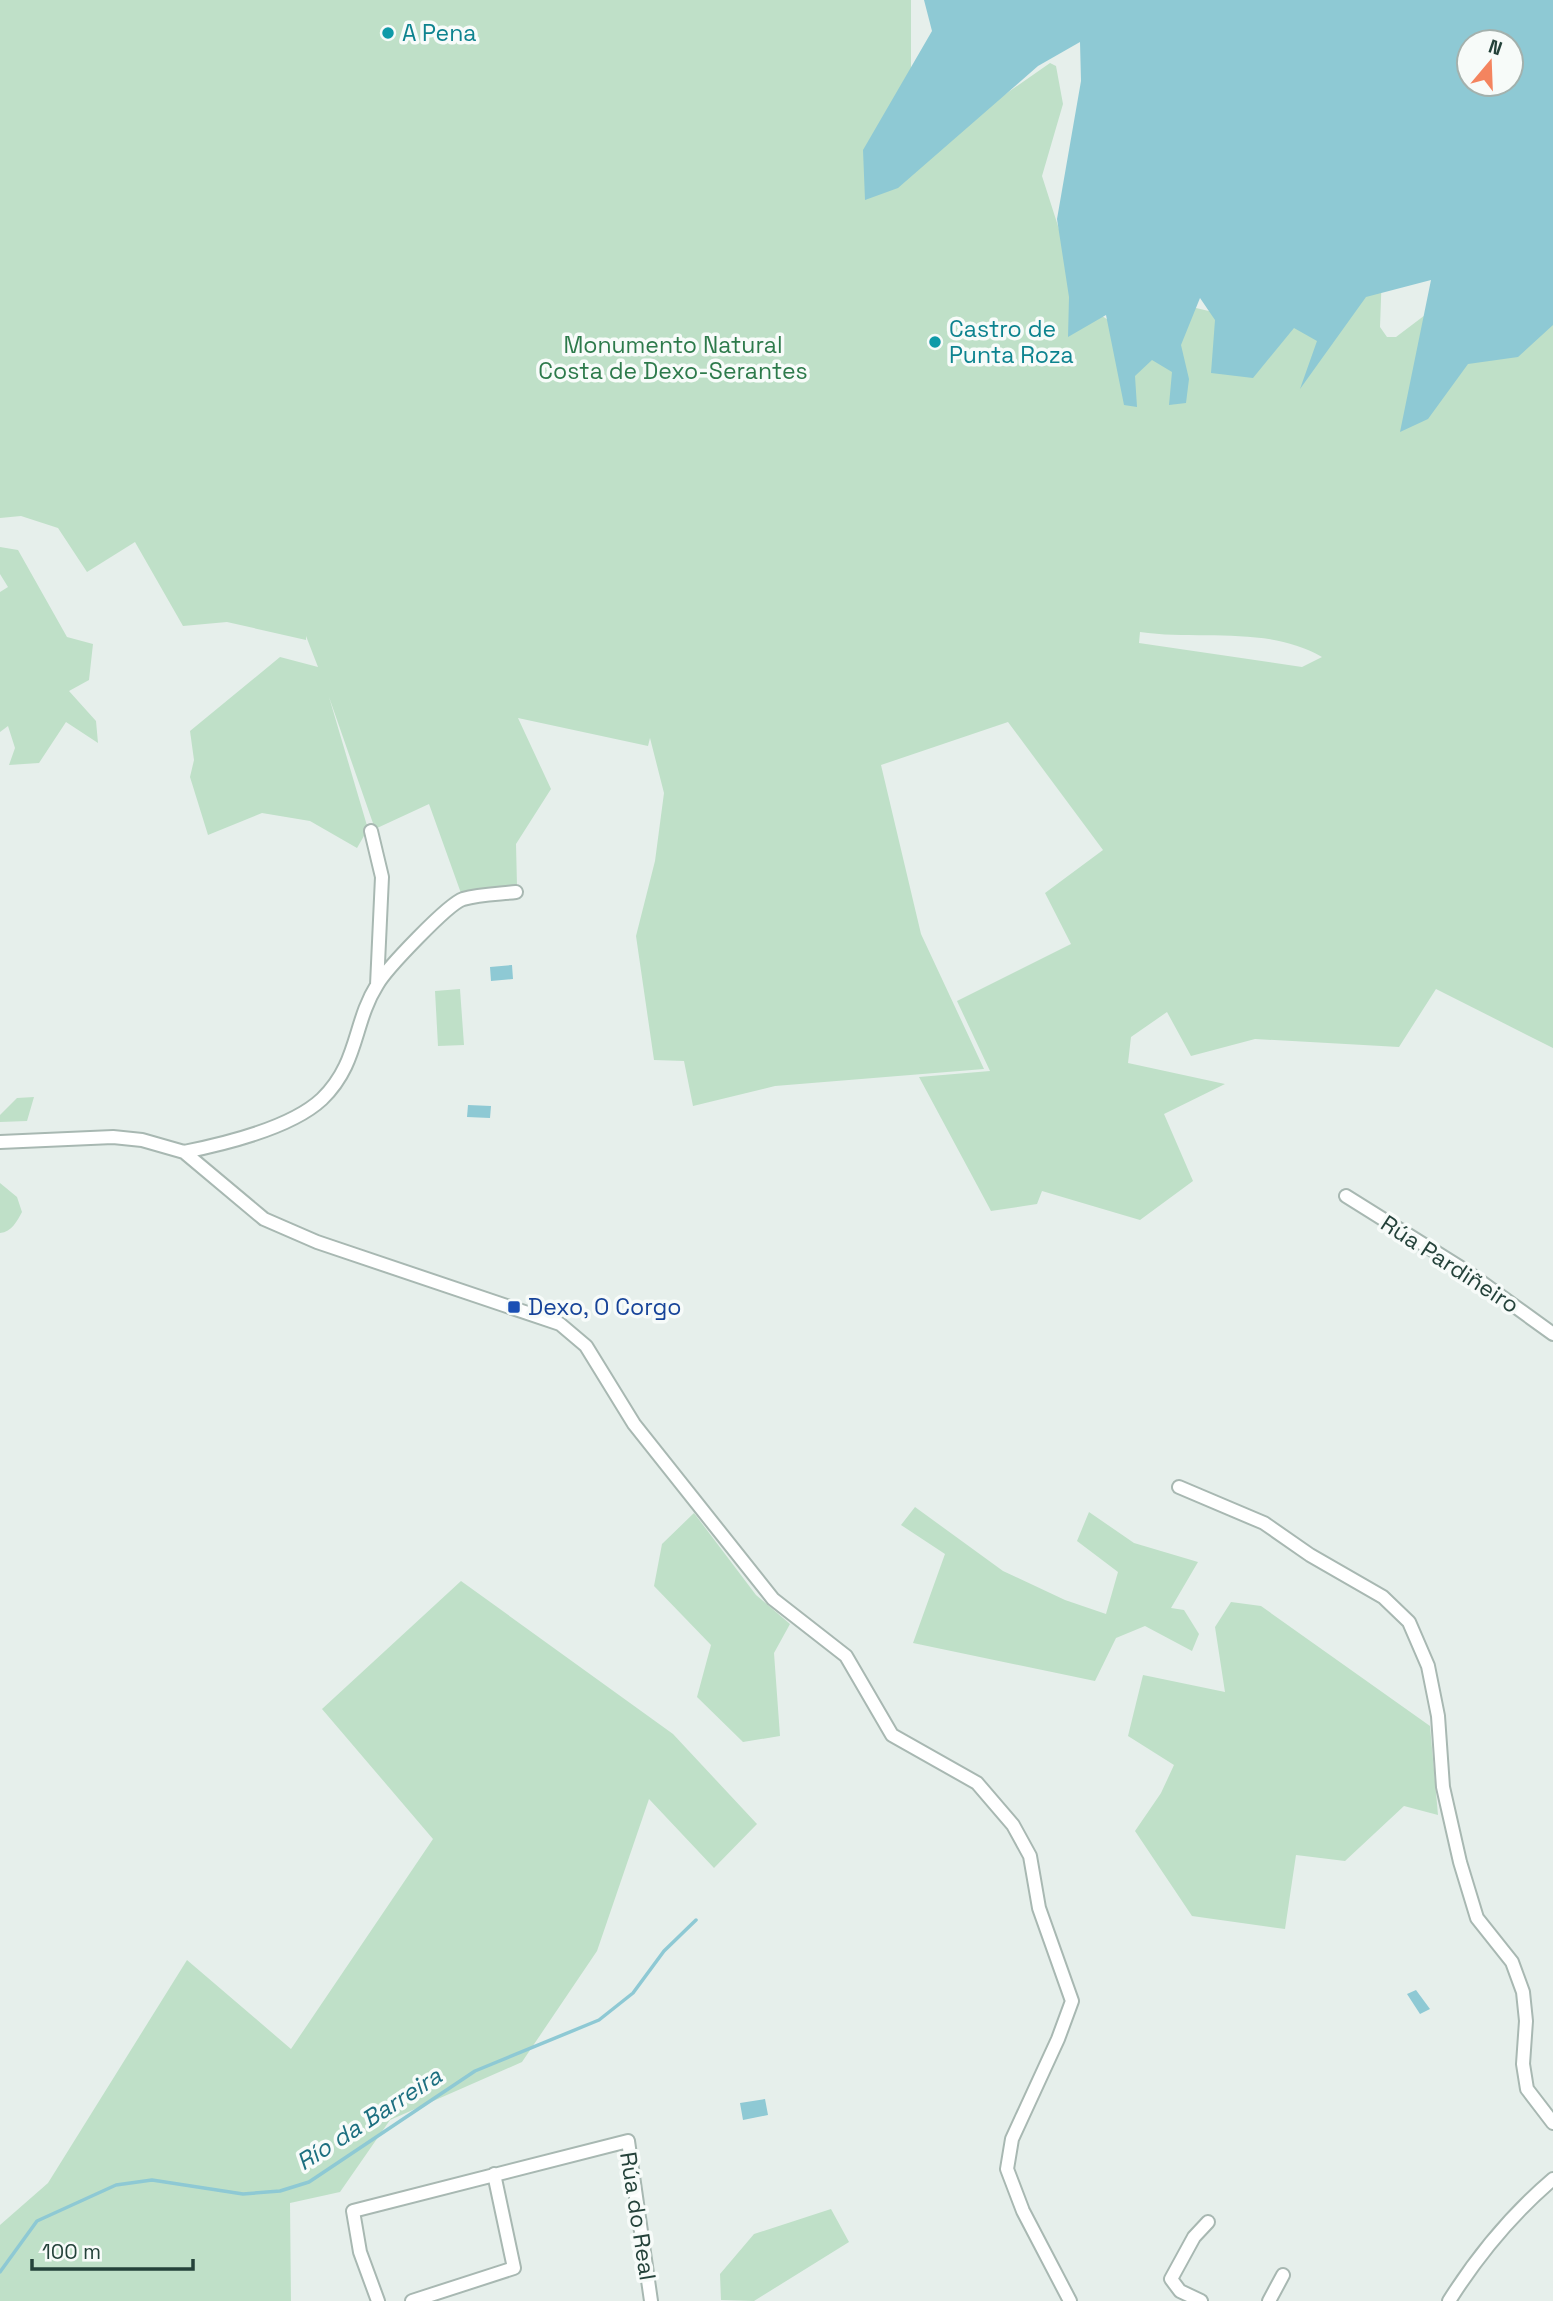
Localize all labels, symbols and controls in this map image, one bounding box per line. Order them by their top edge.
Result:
place label: A Pena [402,18,476,48]
marker: A Pena [380,25,396,41]
north arrow [1455,28,1525,98]
text: N [1485,34,1505,61]
place label: Castro de Punta Roza [949,314,1074,370]
park label: Monumento Natural Costa de Dexo-Serantes [538,330,808,386]
marker: Castro de Punta Roza [927,334,943,350]
street label: Rúa Pardiñeiro [1375,1208,1525,1320]
place label: Dexo, O Corgo [528,1292,682,1322]
marker: Dexo, O Corgo [506,1299,522,1315]
water label: Río da Barreira [290,2060,447,2177]
street label: Rúa do Real [613,2150,663,2282]
scale bar [32,2228,192,2272]
text: 100 m [42,2238,101,2265]

